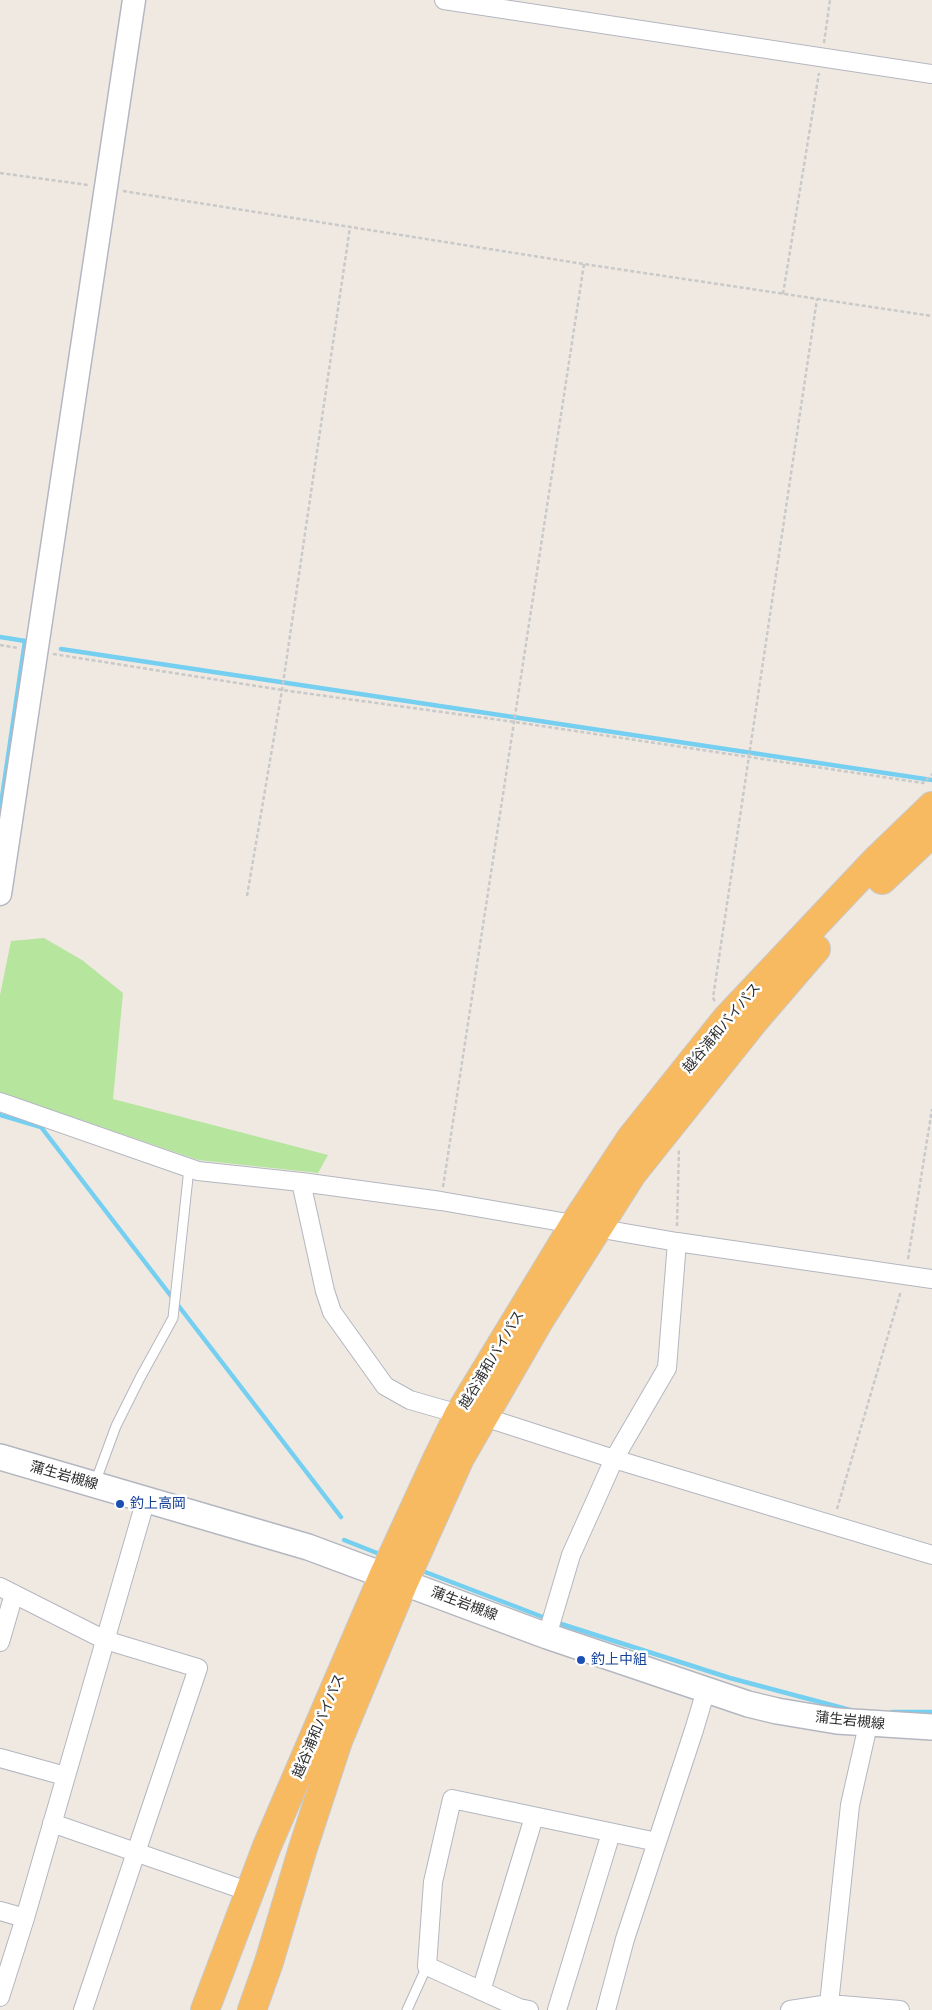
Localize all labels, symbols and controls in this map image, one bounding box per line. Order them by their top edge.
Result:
street label: 越谷浦和バイパス [680,980,764,1076]
street label: 越谷浦和バイパス [456,1308,528,1412]
street label: 蒲生岩槻線 [28,1458,100,1494]
place label: 釣上高岡 [130,1496,186,1512]
marker: 釣上高岡 [114,1498,126,1510]
street label: 蒲生岩槻線 [428,1584,500,1624]
place label: 釣上中組 [591,1652,647,1668]
marker: 釣上中組 [575,1654,587,1666]
street label: 越谷浦和バイパス [289,1671,349,1781]
street label: 蒲生岩槻線 [814,1709,886,1733]

